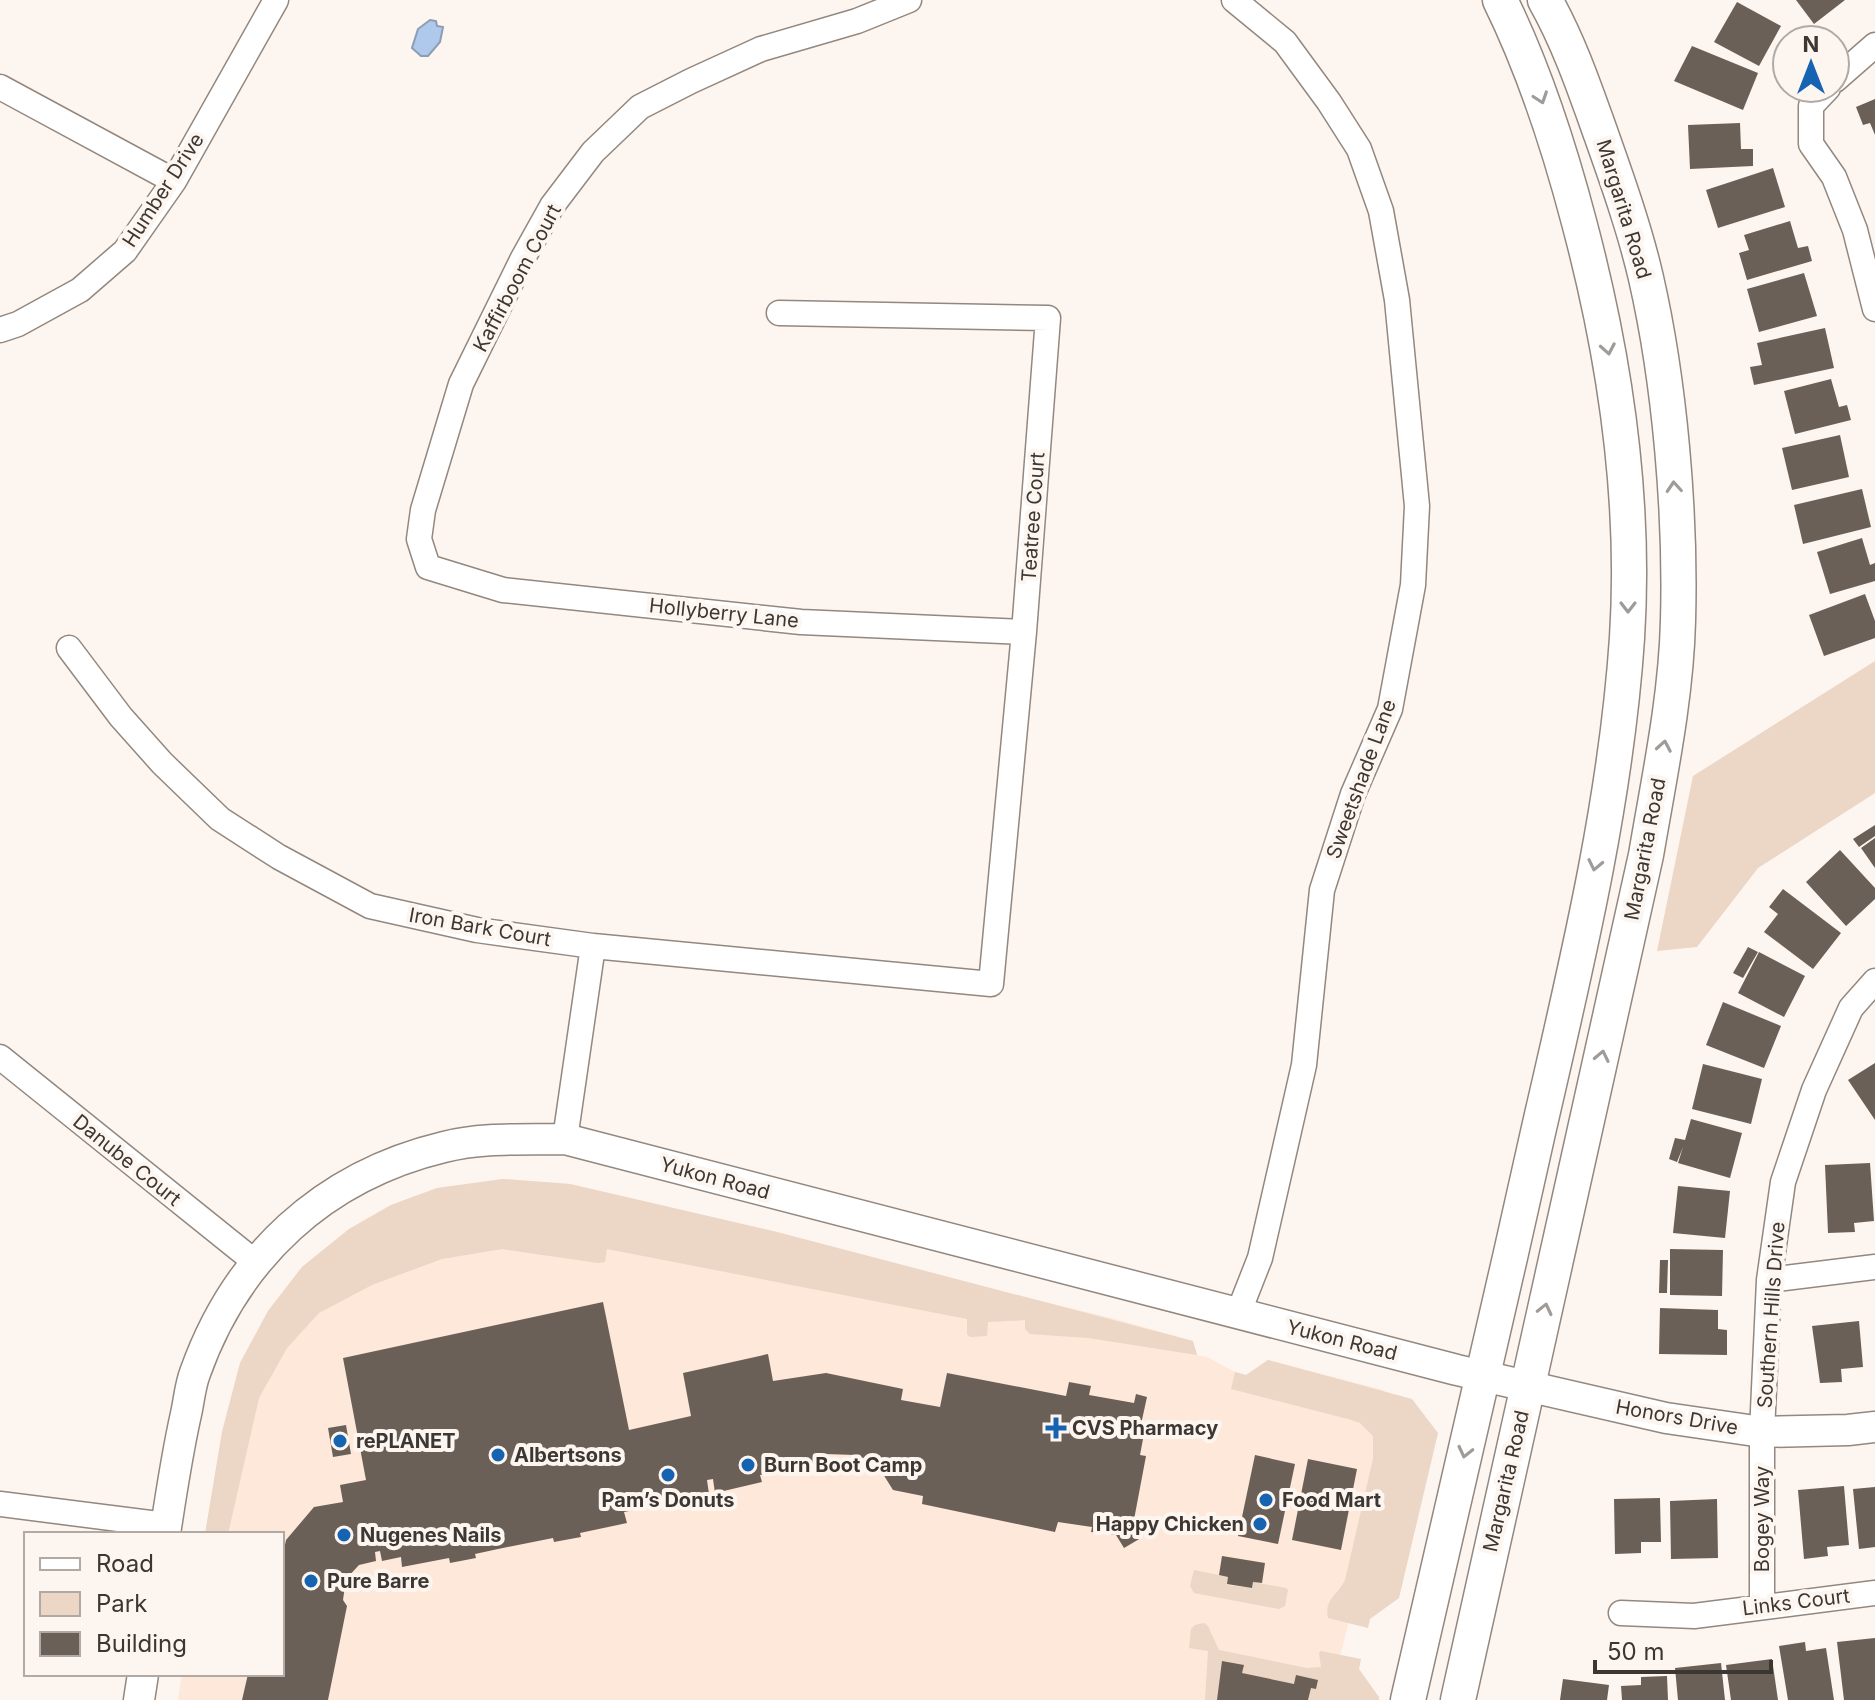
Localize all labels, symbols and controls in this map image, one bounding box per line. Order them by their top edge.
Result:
north arrow [1771,24,1851,104]
text: N [1803,31,1819,57]
one-way arrow [1532,90,1548,104]
street label: Humber Drive [117,129,209,251]
street label: Margarita Road [1591,136,1657,282]
street label: Kaffirboom Court [468,200,566,356]
one-way arrow [1599,342,1616,355]
street label: Teatree Court [1016,451,1050,583]
one-way arrow [1666,480,1683,493]
street label: Hollyberry Lane [648,593,800,633]
one-way arrow [1619,601,1637,614]
street label: Sweetshade Lane [1321,696,1401,862]
one-way arrow [1655,739,1672,753]
street label: Margarita Road [1619,776,1671,922]
one-way arrow [1587,858,1604,871]
street label: Iron Bark Court [407,903,553,951]
one-way arrow [1593,1049,1610,1063]
street label: Danube Court [68,1109,186,1211]
street label: Yukon Road [657,1152,773,1204]
street label: Southern Hills Drive [1753,1221,1789,1409]
one-way arrow [1536,1303,1553,1317]
street label: Yukon Road [1284,1315,1400,1365]
street label: Honors Drive [1614,1394,1740,1440]
street label: Margarita Road [1478,1408,1534,1554]
place label: CVS Pharmacy [1072,1416,1218,1440]
marker: CVS Pharmacy [1047,1419,1065,1437]
place label: rePLANET [356,1429,456,1453]
marker: rePLANET [331,1432,349,1450]
place label: Albertsons [514,1443,622,1467]
one-way arrow [1457,1445,1474,1458]
marker: Albertsons [489,1446,507,1464]
place label: Burn Boot Camp [764,1453,922,1477]
marker: Burn Boot Camp [739,1456,757,1474]
marker: Pam’s Donuts [659,1466,677,1484]
street label: Bogey Way [1750,1466,1774,1572]
place label: Pam’s Donuts [602,1488,734,1512]
place label: Food Mart [1282,1488,1381,1512]
marker: Food Mart [1257,1491,1275,1509]
place label: Happy Chicken [1096,1512,1244,1536]
marker: Happy Chicken [1251,1515,1269,1533]
place label: Nugenes Nails [360,1523,501,1547]
marker: Nugenes Nails [335,1526,353,1544]
legend [24,1532,284,1676]
text: Road [96,1549,154,1578]
place label: Pure Barre [327,1569,430,1593]
marker: Pure Barre [302,1572,320,1590]
street label: Links Court [1741,1583,1851,1620]
text: Park [96,1589,147,1618]
scale bar [1595,1624,1771,1674]
text: Building [96,1629,187,1658]
text: 50 m [1607,1637,1665,1666]

